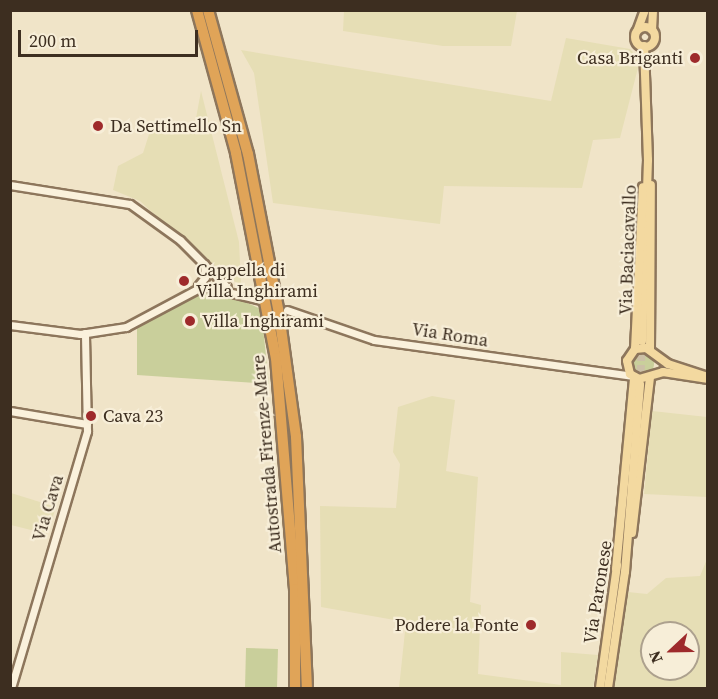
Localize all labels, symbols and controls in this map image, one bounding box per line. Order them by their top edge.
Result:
scale bar [21,18,201,56]
text: 200 m [29,28,76,53]
place label: Casa Briganti [577,47,683,69]
marker: Casa Briganti [688,51,702,65]
place label: Da Settimello Sn [110,115,242,137]
marker: Da Settimello Sn [91,119,105,133]
street label: Via Baciacavallo [615,185,641,315]
place label: Cappella di Villa Inghirami [196,260,318,302]
marker: Cappella di Villa Inghirami [177,274,191,288]
place label: Villa Inghirami [202,310,324,332]
marker: Villa Inghirami [183,314,197,328]
street label: Via Roma [410,318,490,352]
street label: Autostrada Firenze-Mare [248,354,286,554]
place label: Cava 23 [103,405,163,427]
marker: Cava 23 [84,409,98,423]
street label: Via Cava [28,472,68,544]
street label: Via Paronese [579,539,617,645]
place label: Podere la Fonte [395,614,519,636]
marker: Podere la Fonte [524,618,538,632]
north arrow [640,621,700,681]
text: N [643,647,668,667]

